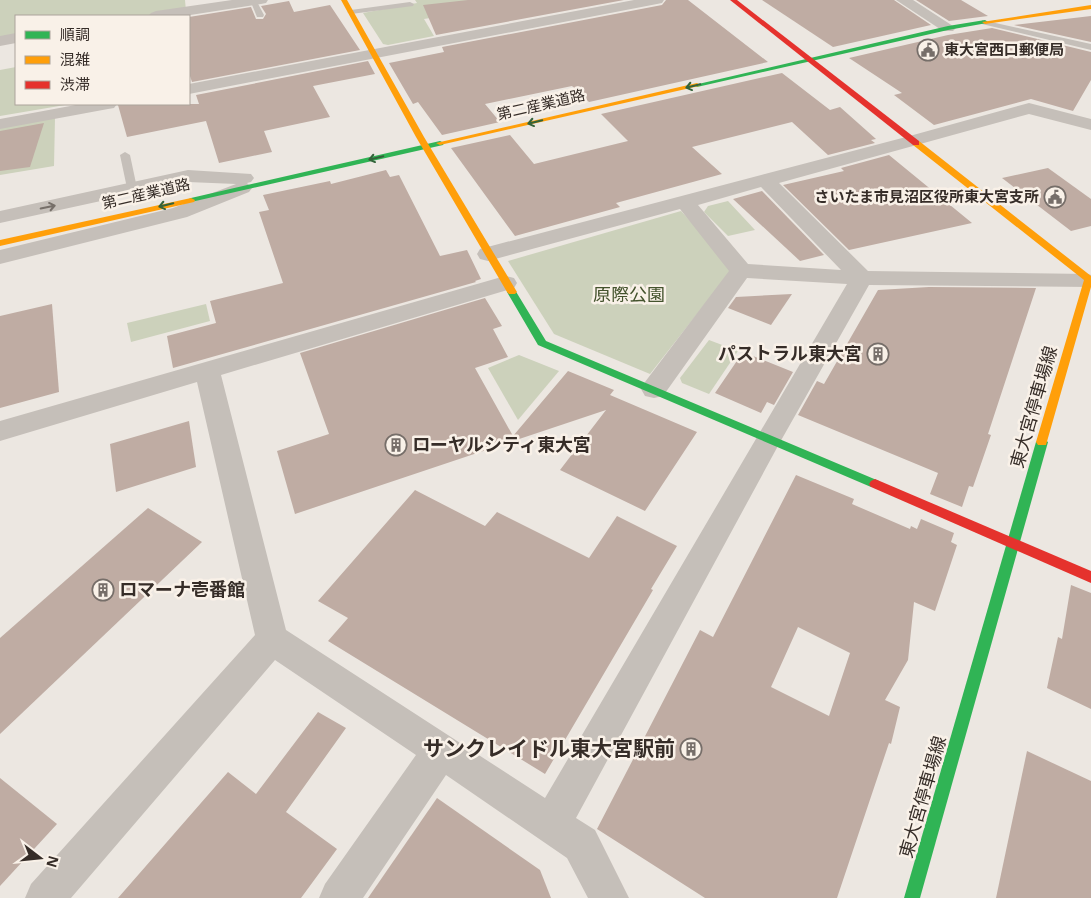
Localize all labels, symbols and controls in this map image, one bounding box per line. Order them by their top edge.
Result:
legend [15,15,190,105]
text: 順調 [60,24,90,44]
public building icon: 東大宮西口郵便局 [916,38,940,62]
place label: 東大宮西口郵便局 [944,39,1064,59]
text: 混雑 [60,49,90,69]
text: 渋滞 [60,74,90,94]
one-way arrow [685,82,701,91]
street label: 第二産業道路 [495,84,587,124]
one-way arrow [527,118,543,127]
one-way arrow [369,153,385,163]
street label: 第二産業道路 [100,173,192,213]
public building icon: さいたま市見沼区役所東大宮支所 [1043,185,1067,209]
place label: さいたま市見沼区役所東大宮支所 [814,186,1039,206]
one-way arrow [39,201,55,211]
one-way arrow [159,201,175,210]
park label: 原際公園 [593,282,665,306]
place label: パストラル東大宮 [718,341,862,365]
building icon: パストラル東大宮 [866,342,890,366]
street label: 東大宮停車場線 [1004,343,1062,471]
place label: ローヤルシティ東大宮 [412,432,591,456]
building icon: ローヤルシティ東大宮 [384,433,408,457]
place label: ロマーナ壱番館 [119,577,245,601]
building icon: ロマーナ壱番館 [91,578,115,602]
street label: 東大宮停車場線 [893,733,951,861]
place label: サンクレイドル東大宮駅前 [423,734,675,762]
building icon: サンクレイドル東大宮駅前 [679,737,703,761]
north arrow [15,833,65,883]
text: N [42,854,64,870]

